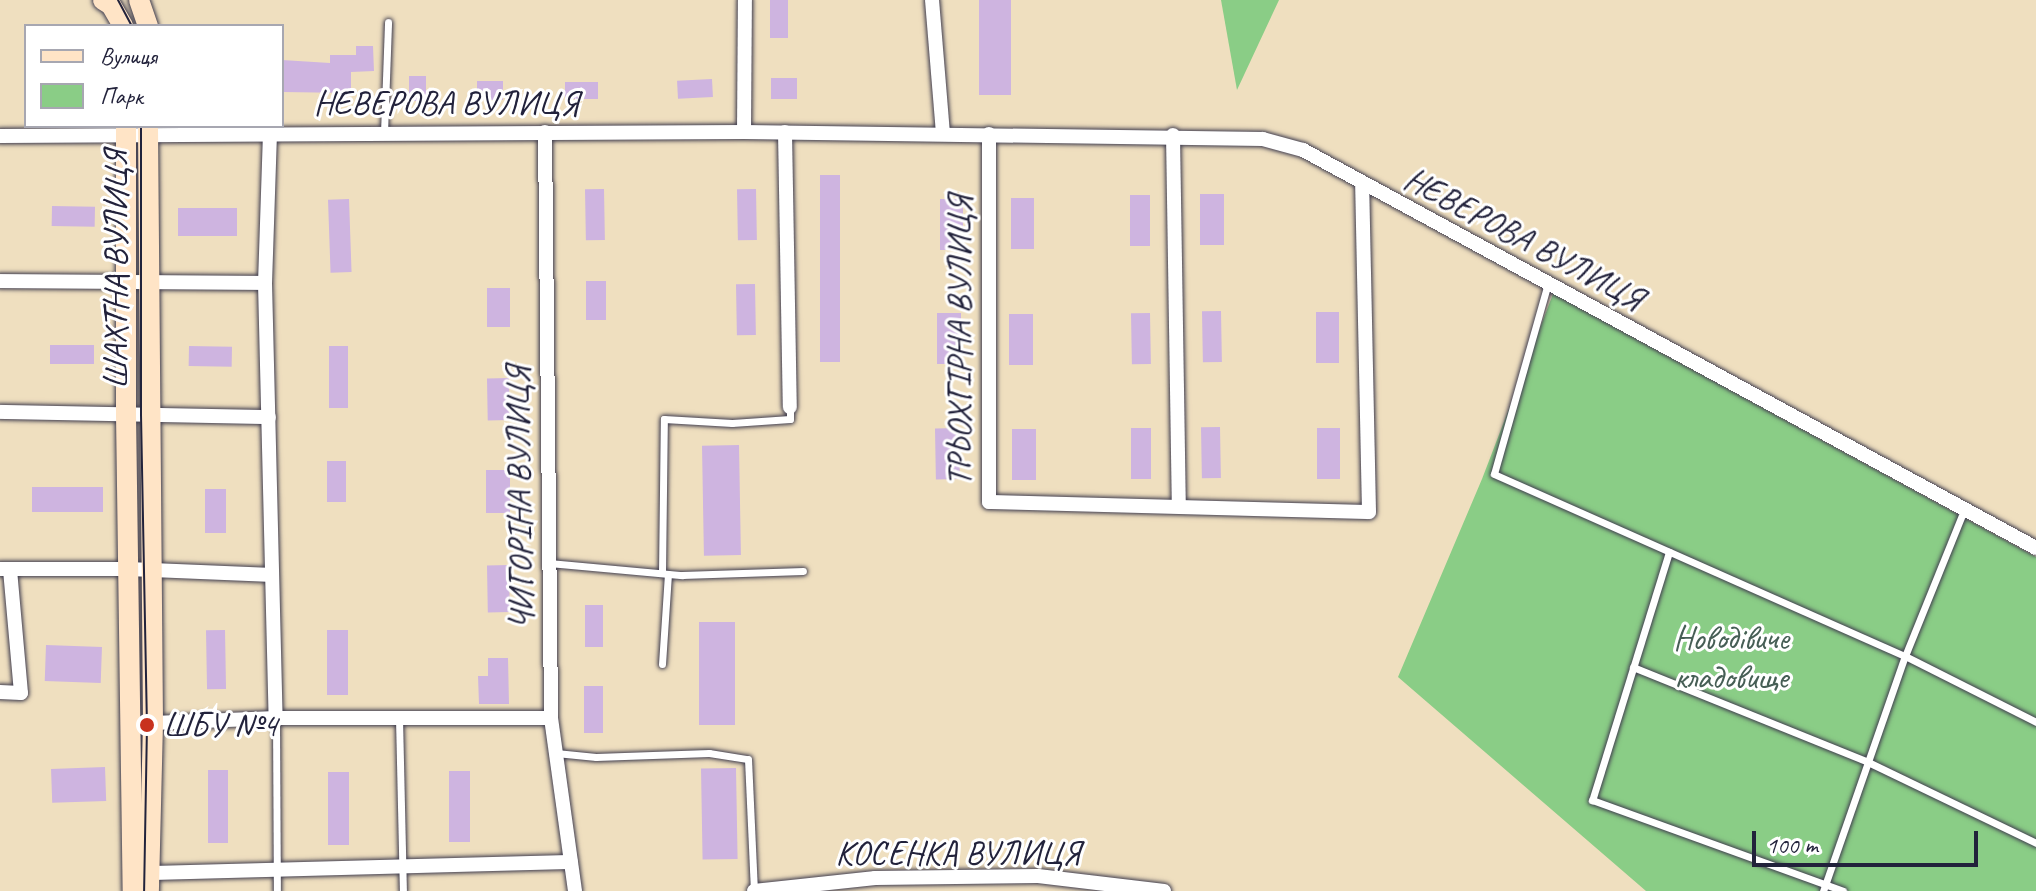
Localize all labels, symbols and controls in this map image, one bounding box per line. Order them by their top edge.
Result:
legend [24,24,284,128]
text: Вулиця [100,41,157,71]
text: Парк [100,81,143,111]
street label: НЕВЕРОВА ВУЛИЦЯ [315,83,577,123]
street label: ШАХТНА ВУЛИЦЯ [96,151,136,389]
street label: НЕВЕРОВА ВУЛИЦЯ [1398,158,1650,318]
street label: ТРЬОХГІРНА ВУЛИЦЯ [939,197,979,485]
street label: ЧИГОРІНА ВУЛИЦЯ [496,367,542,629]
park label: Новодівиче кладовище [1673,617,1789,696]
place label: ШБУ №4 [163,705,277,745]
marker: ШБУ №4 [138,716,156,734]
scale bar [1756,815,1982,865]
text: 100 m [1766,830,1818,860]
street label: КОСЕНКА ВУЛИЦЯ [836,833,1080,873]

